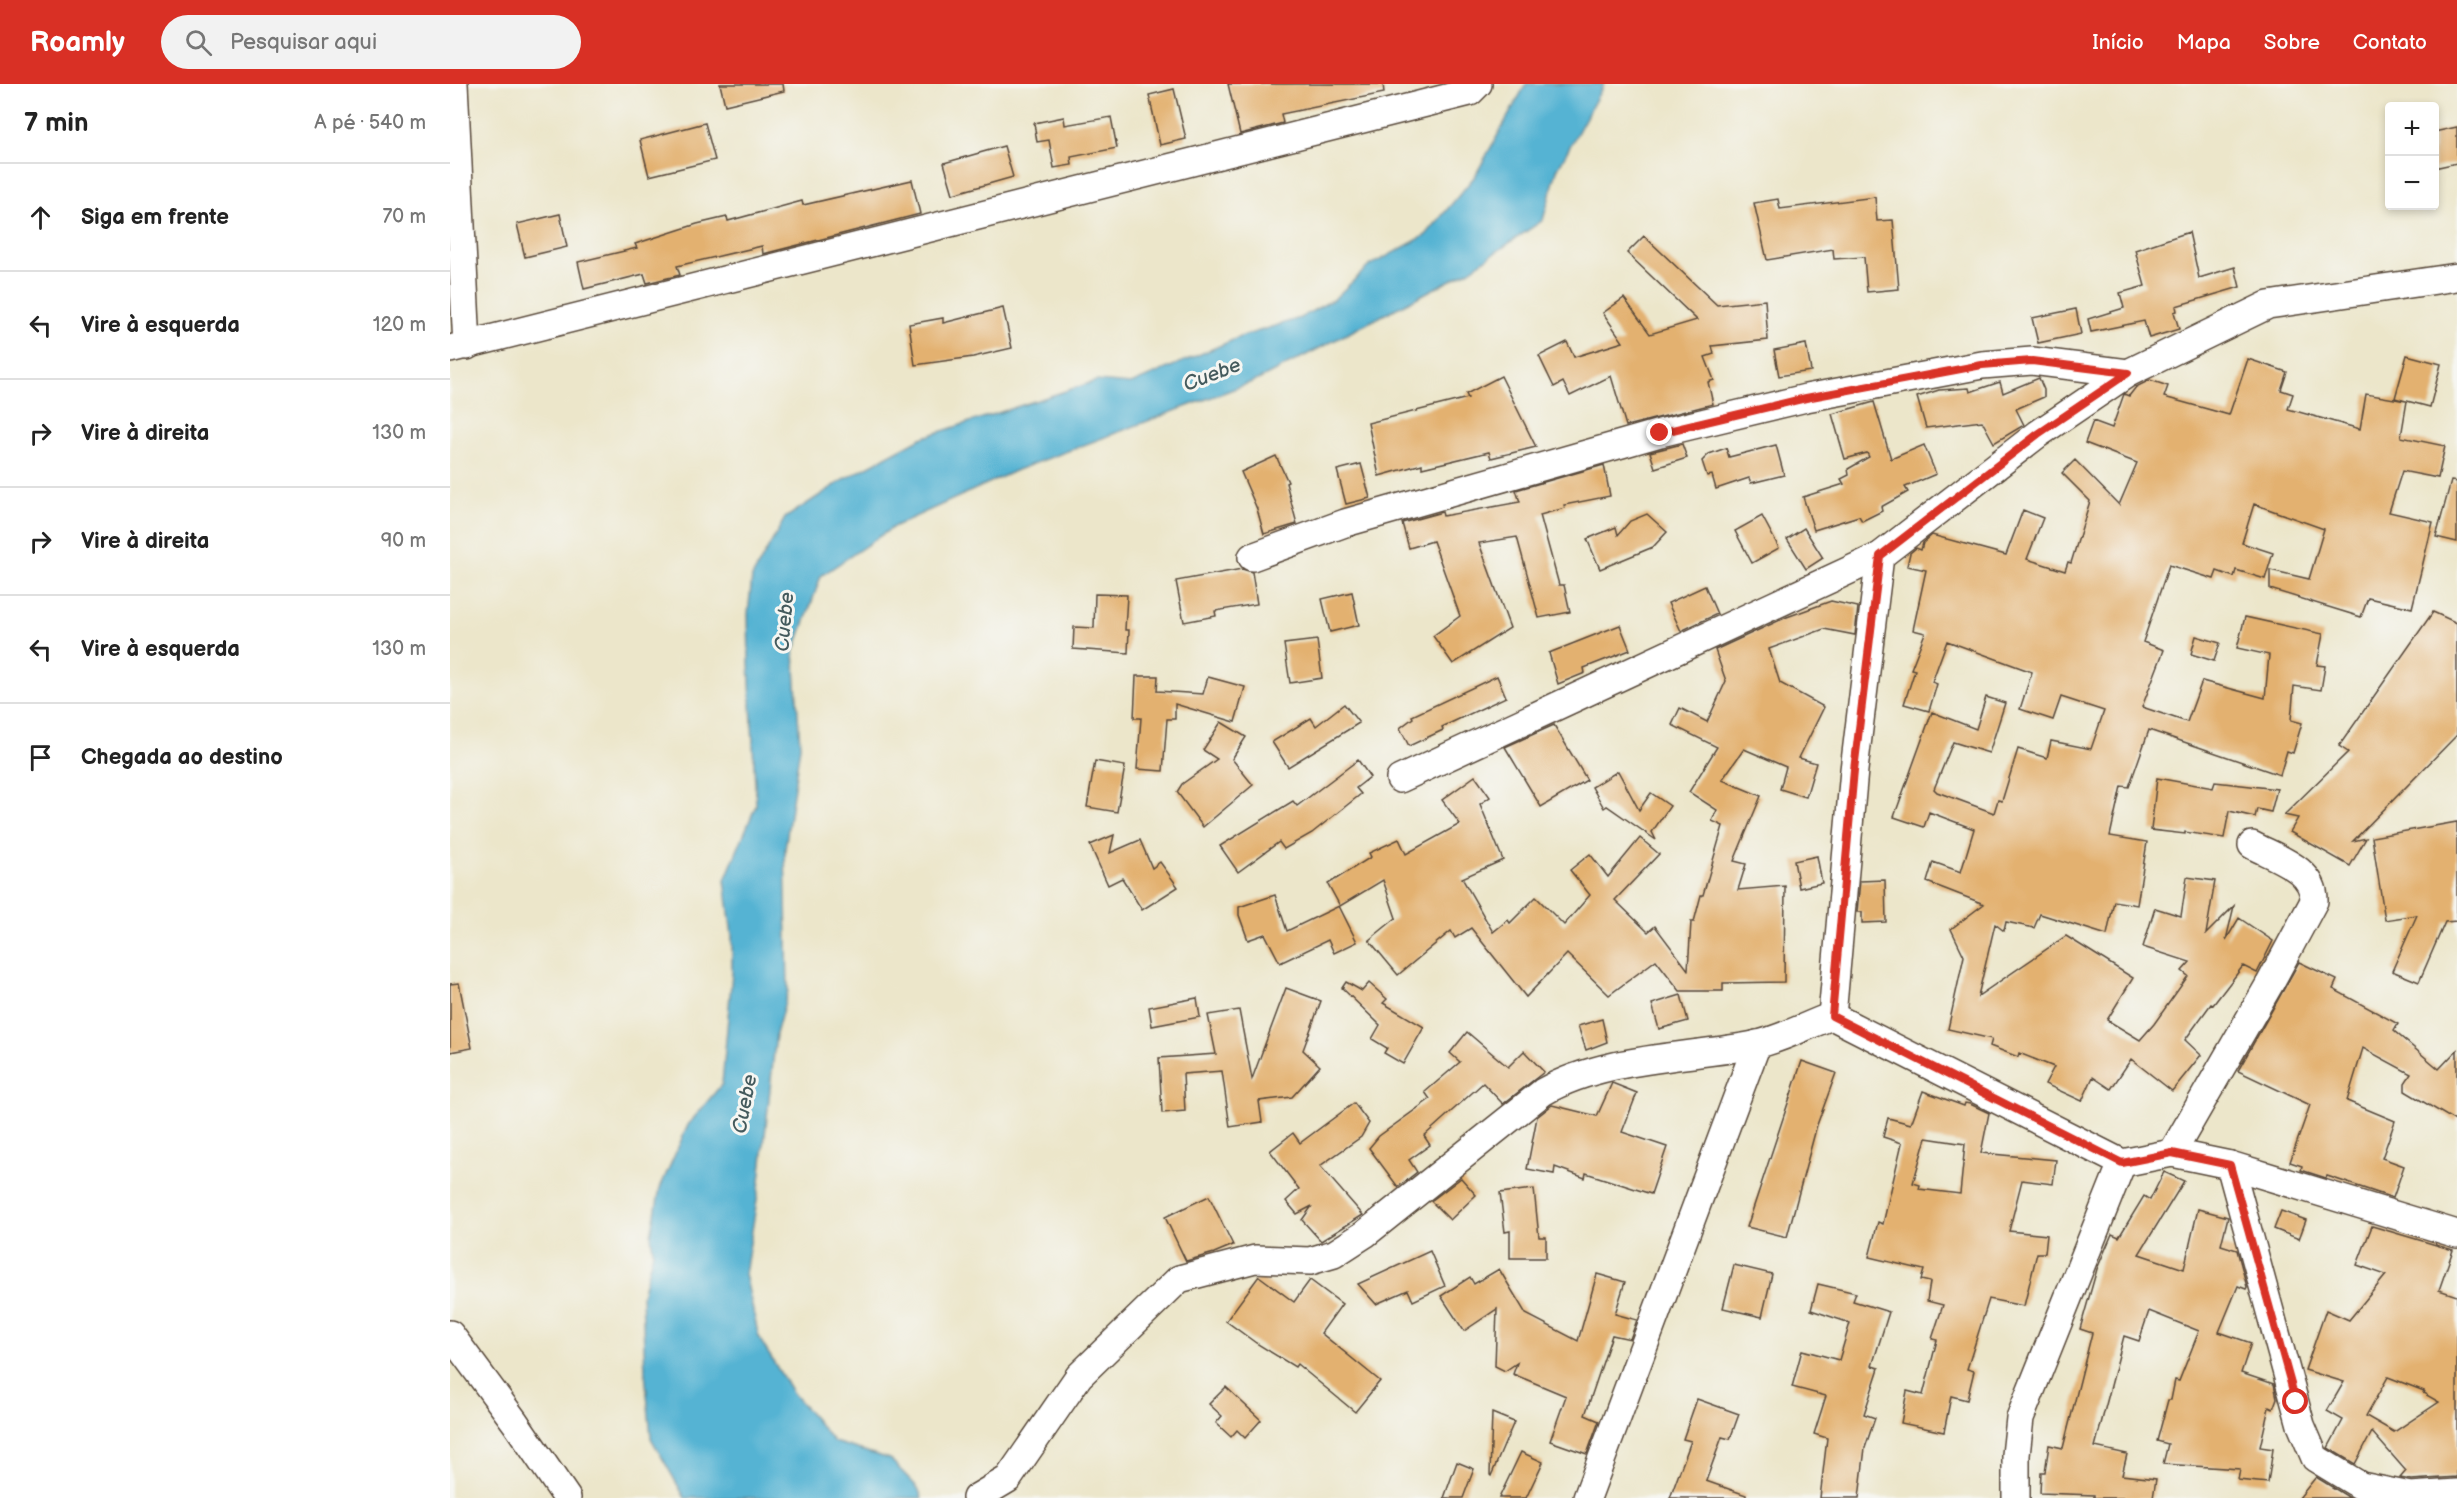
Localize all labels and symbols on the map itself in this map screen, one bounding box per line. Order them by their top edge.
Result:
water label: Cuebe [1180,353,1245,397]
route end [1646,419,1672,445]
water label: Cuebe [770,591,800,653]
water label: Cuebe [728,1072,763,1136]
route start [2282,1388,2308,1414]

